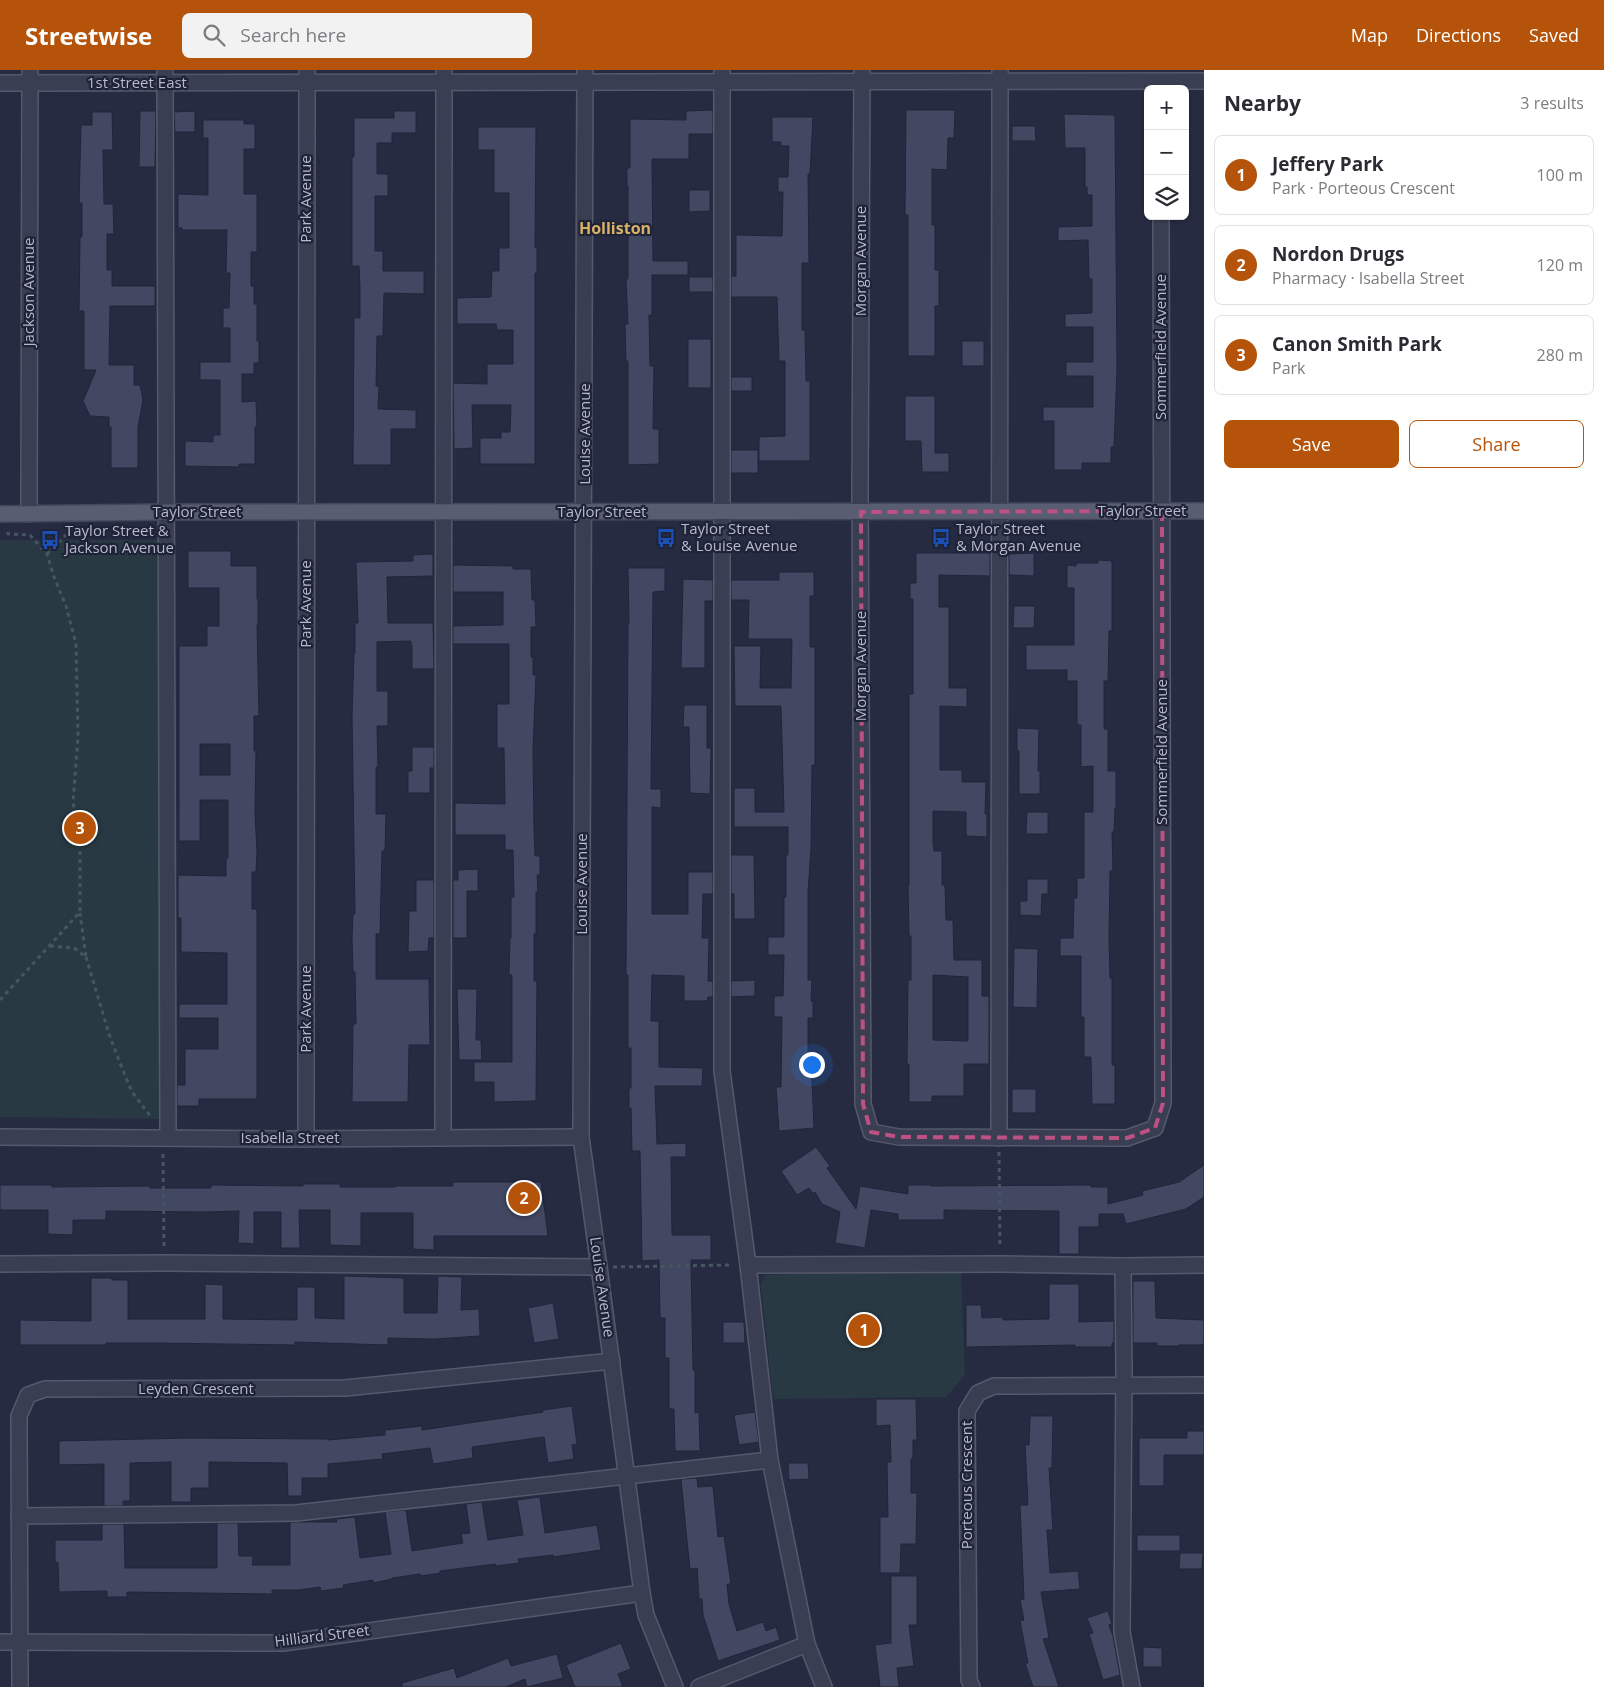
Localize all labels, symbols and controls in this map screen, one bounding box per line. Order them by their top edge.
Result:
search box [182,13,532,58]
text: Streetwise [25,19,152,52]
icon: search [200,21,228,49]
text: Search here [240,22,346,48]
text: Map [1351,23,1388,47]
text: Directions [1416,23,1501,47]
text: Saved [1529,23,1579,47]
street label: 1st Street East [87,72,187,92]
map controls [1144,85,1189,220]
button: + [1144,85,1189,130]
text: Nearby [1224,89,1301,117]
text: 3 results [1520,92,1584,114]
button: − [1144,130,1189,175]
text: Jeffery Park [1272,151,1384,177]
street label: Park Avenue [295,155,315,243]
text: 1 [1236,164,1246,186]
text: 100 m [1537,164,1583,186]
button: layers [1144,175,1189,220]
text: Park · Porteous Crescent [1272,177,1455,199]
street label: Morgan Avenue [850,206,870,316]
district label: Holliston [579,217,651,239]
street label: Jackson Avenue [18,238,38,348]
text: Nordon Drugs [1272,241,1404,267]
text: 2 [1236,254,1246,276]
text: 120 m [1537,254,1583,276]
text: Pharmacy · Isabella Street [1272,267,1464,289]
street label: Sommerfield Avenue [1150,274,1170,420]
text: Canon Smith Park [1272,331,1442,357]
text: 3 [1236,344,1246,366]
text: 280 m [1537,344,1583,366]
text: Park [1272,357,1305,379]
street label: Louise Avenue [574,383,594,485]
button: Save [1224,420,1399,468]
button: Share [1409,420,1584,468]
street label: Taylor Street [1098,500,1186,520]
street label: Taylor Street [153,501,241,521]
street label: Taylor Street [558,501,646,521]
place label: Taylor Street & Louise Avenue [681,518,797,555]
place label: Taylor Street & Morgan Avenue [956,518,1081,555]
place label: Taylor Street & Jackson Avenue [63,520,174,557]
bus stop icon: Taylor Street & Louise Avenue [655,527,677,549]
bus stop icon: Taylor Street & Morgan Avenue [930,527,952,549]
bus stop icon: Taylor Street & Jackson Avenue [39,529,61,551]
street label: Park Avenue [295,560,315,648]
street label: Morgan Avenue [850,611,870,721]
street label: Sommerfield Avenue [1151,679,1171,825]
pin: 3 [64,809,96,847]
street label: Louise Avenue [571,833,591,935]
street label: Park Avenue [295,965,315,1053]
your location [799,1052,825,1078]
street label: Isabella Street [241,1127,339,1147]
pin: 2 [508,1179,540,1217]
street label: Louise Avenue [586,1235,620,1339]
pin: 1 [848,1311,880,1349]
street label: Leyden Crescent [138,1378,254,1398]
street label: Porteous Crescent [956,1421,976,1549]
street label: Hilliard Street [273,1619,371,1651]

